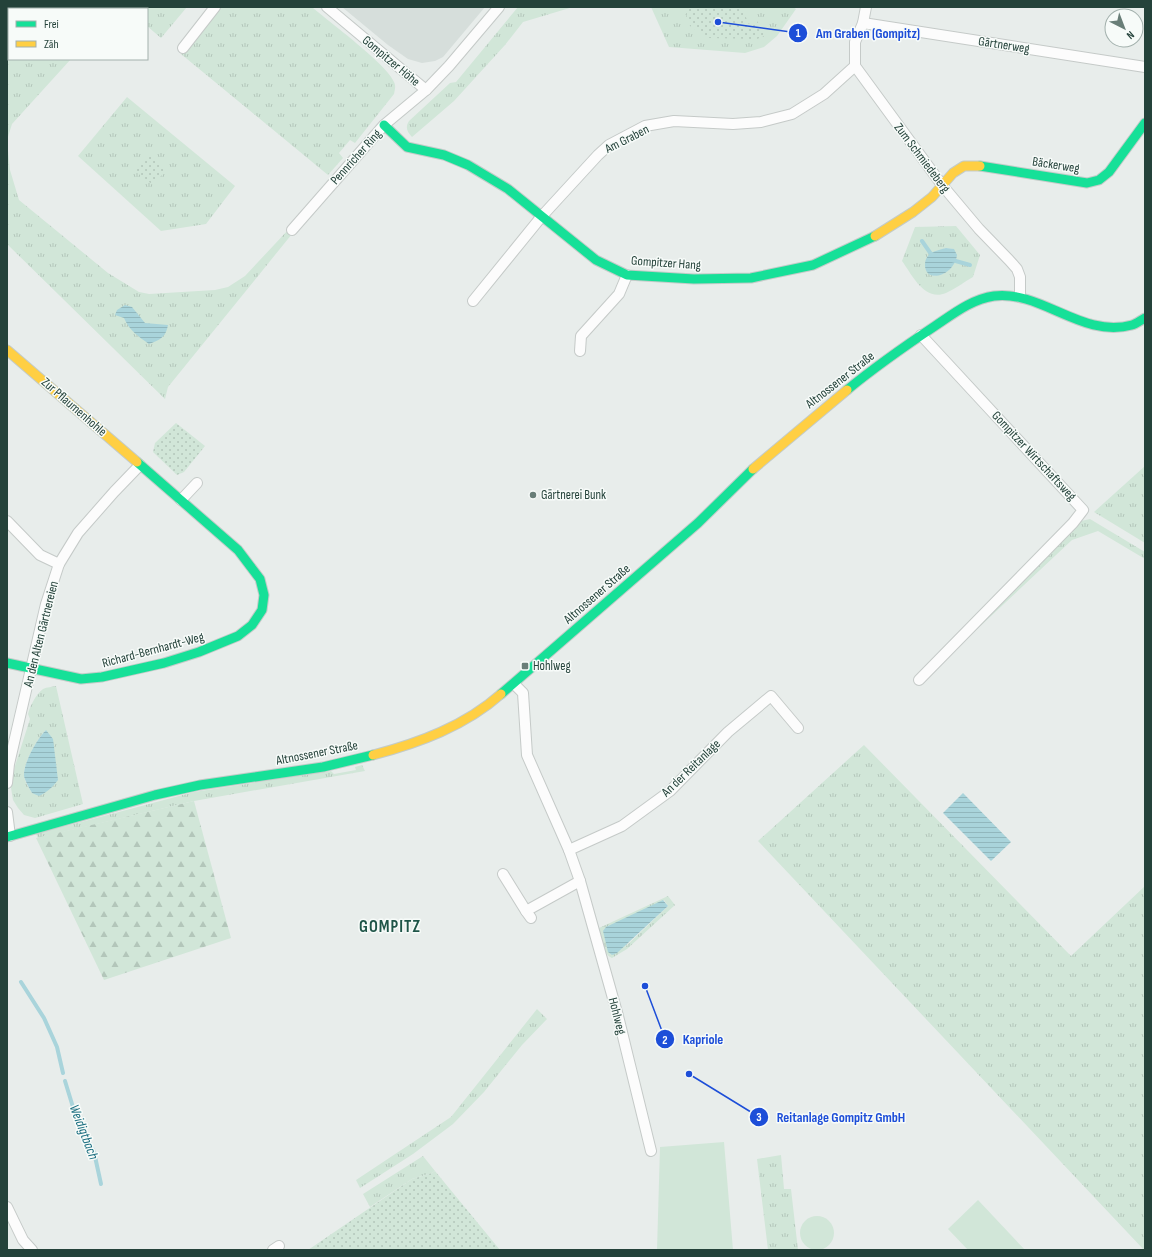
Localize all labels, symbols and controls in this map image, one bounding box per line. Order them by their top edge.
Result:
legend [8,8,148,60]
north arrow [1104,8,1144,48]
text: Frei [44,17,59,32]
callout: Am Graben (Gompitz) [788,20,929,46]
text: Am Graben (Gompitz) [815,25,920,42]
text: 1 [796,26,801,41]
text: N [1124,28,1137,42]
street label: Gompitzer Höhe [359,32,423,90]
street label: Gärtnerweg [977,33,1031,57]
text: Zäh [44,37,59,52]
street label: Zum Schmiedeberg [891,120,953,196]
street label: Am Graben [601,121,652,157]
street label: Pennricher Ring [327,126,385,188]
street label: Bäckerweg [1031,153,1081,177]
street label: Gompitzer Hang [631,253,701,273]
street label: Altnossener Straße [802,348,878,412]
street label: Zur Pflaumenhohle [38,374,110,440]
street label: Gompitzer Wirtschaftsweg [988,408,1080,504]
place label: Gärtnerei Bunk [541,487,606,503]
marker: Gärtnerei Bunk [528,490,538,500]
street label: Altnossener Straße [560,561,634,628]
street label: An den Alten Gärtnereien [20,579,62,690]
street label: Richard-Bernhardt-Weg [100,629,206,671]
place label: Hohlweg [533,658,571,674]
marker: Hohlweg [520,661,530,671]
street label: An der Reitanlage [658,736,724,801]
street label: Altnossener Straße [274,737,359,769]
district label: GOMPITZ [359,917,421,937]
street label: Hohlweg [605,996,629,1036]
callout: Kapriole [655,1026,732,1052]
text: Kapriole [683,1031,723,1048]
text: 2 [662,1033,668,1048]
water label: Weidigtbach [66,1102,102,1162]
callout: Reitanlage Gompitz GmbH [749,1104,914,1130]
text: Reitanlage Gompitz GmbH [777,1109,905,1126]
text: 3 [756,1110,762,1125]

